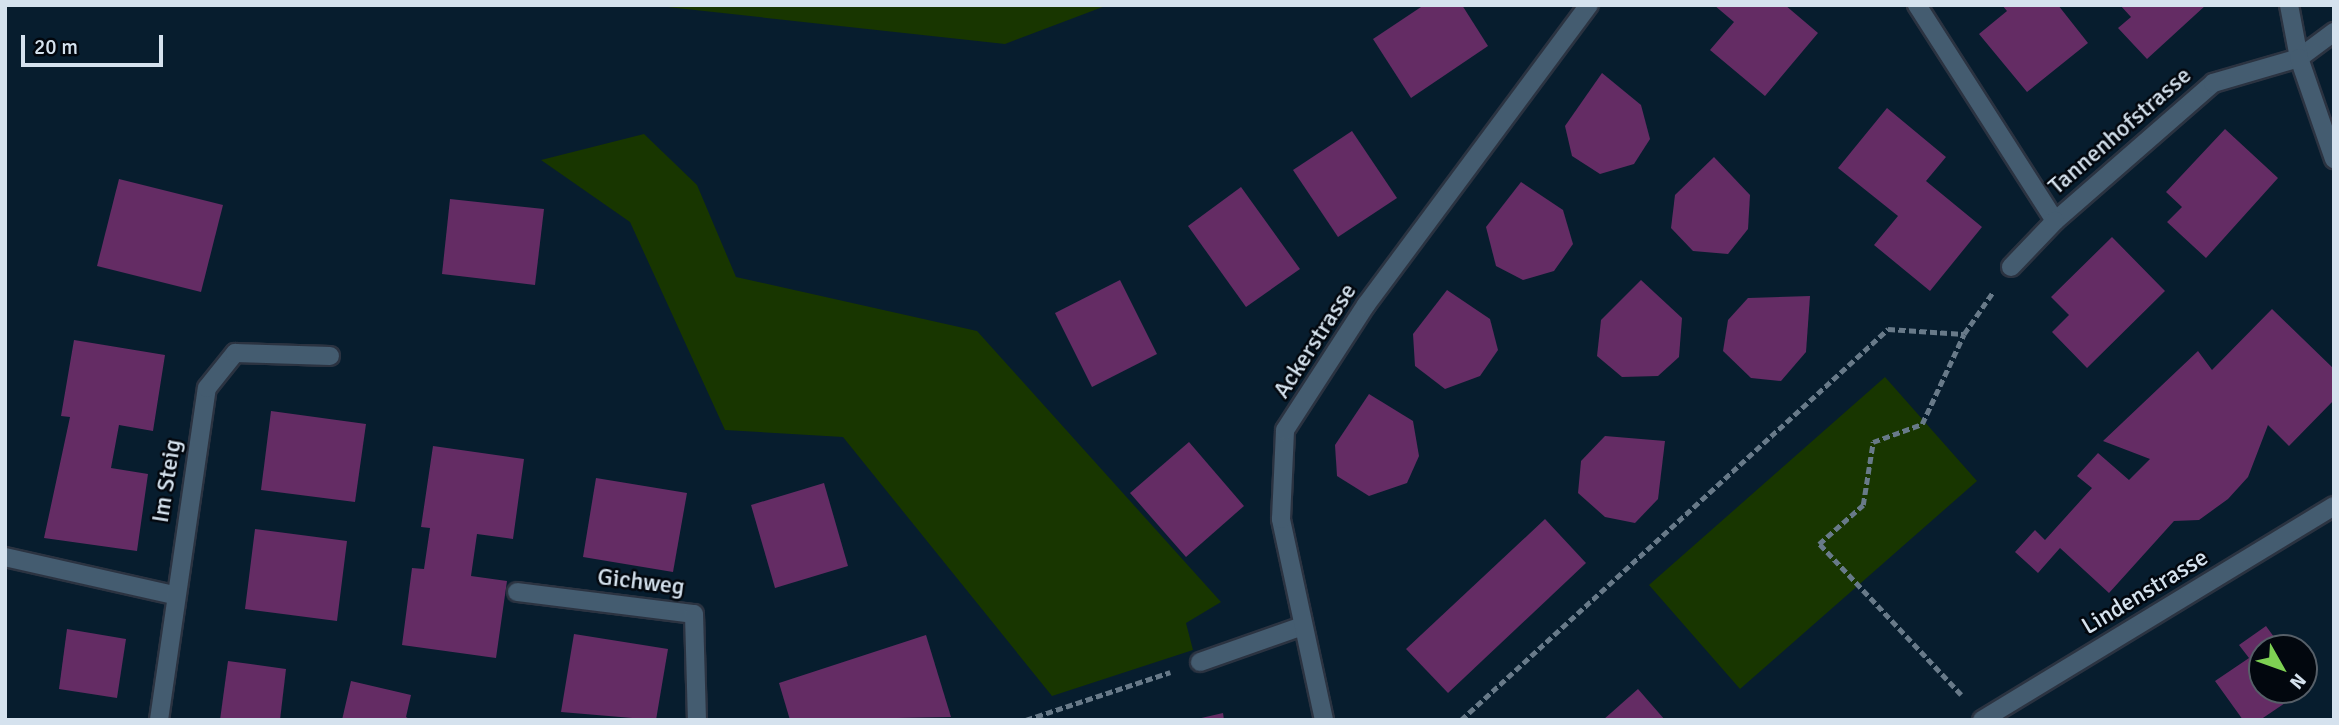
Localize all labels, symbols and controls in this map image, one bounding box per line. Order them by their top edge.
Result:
scale bar [24,21,166,65]
text: 20 m [34,34,78,60]
street label: Tannenhofstrasse [2043,61,2197,201]
street label: Ackerstrasse [1267,278,1363,404]
street label: Im Steig [146,437,188,525]
street label: Lindenstrasse [2077,543,2213,641]
street label: Gichweg [596,562,686,602]
north arrow [2248,634,2318,704]
text: N [2284,668,2311,694]

